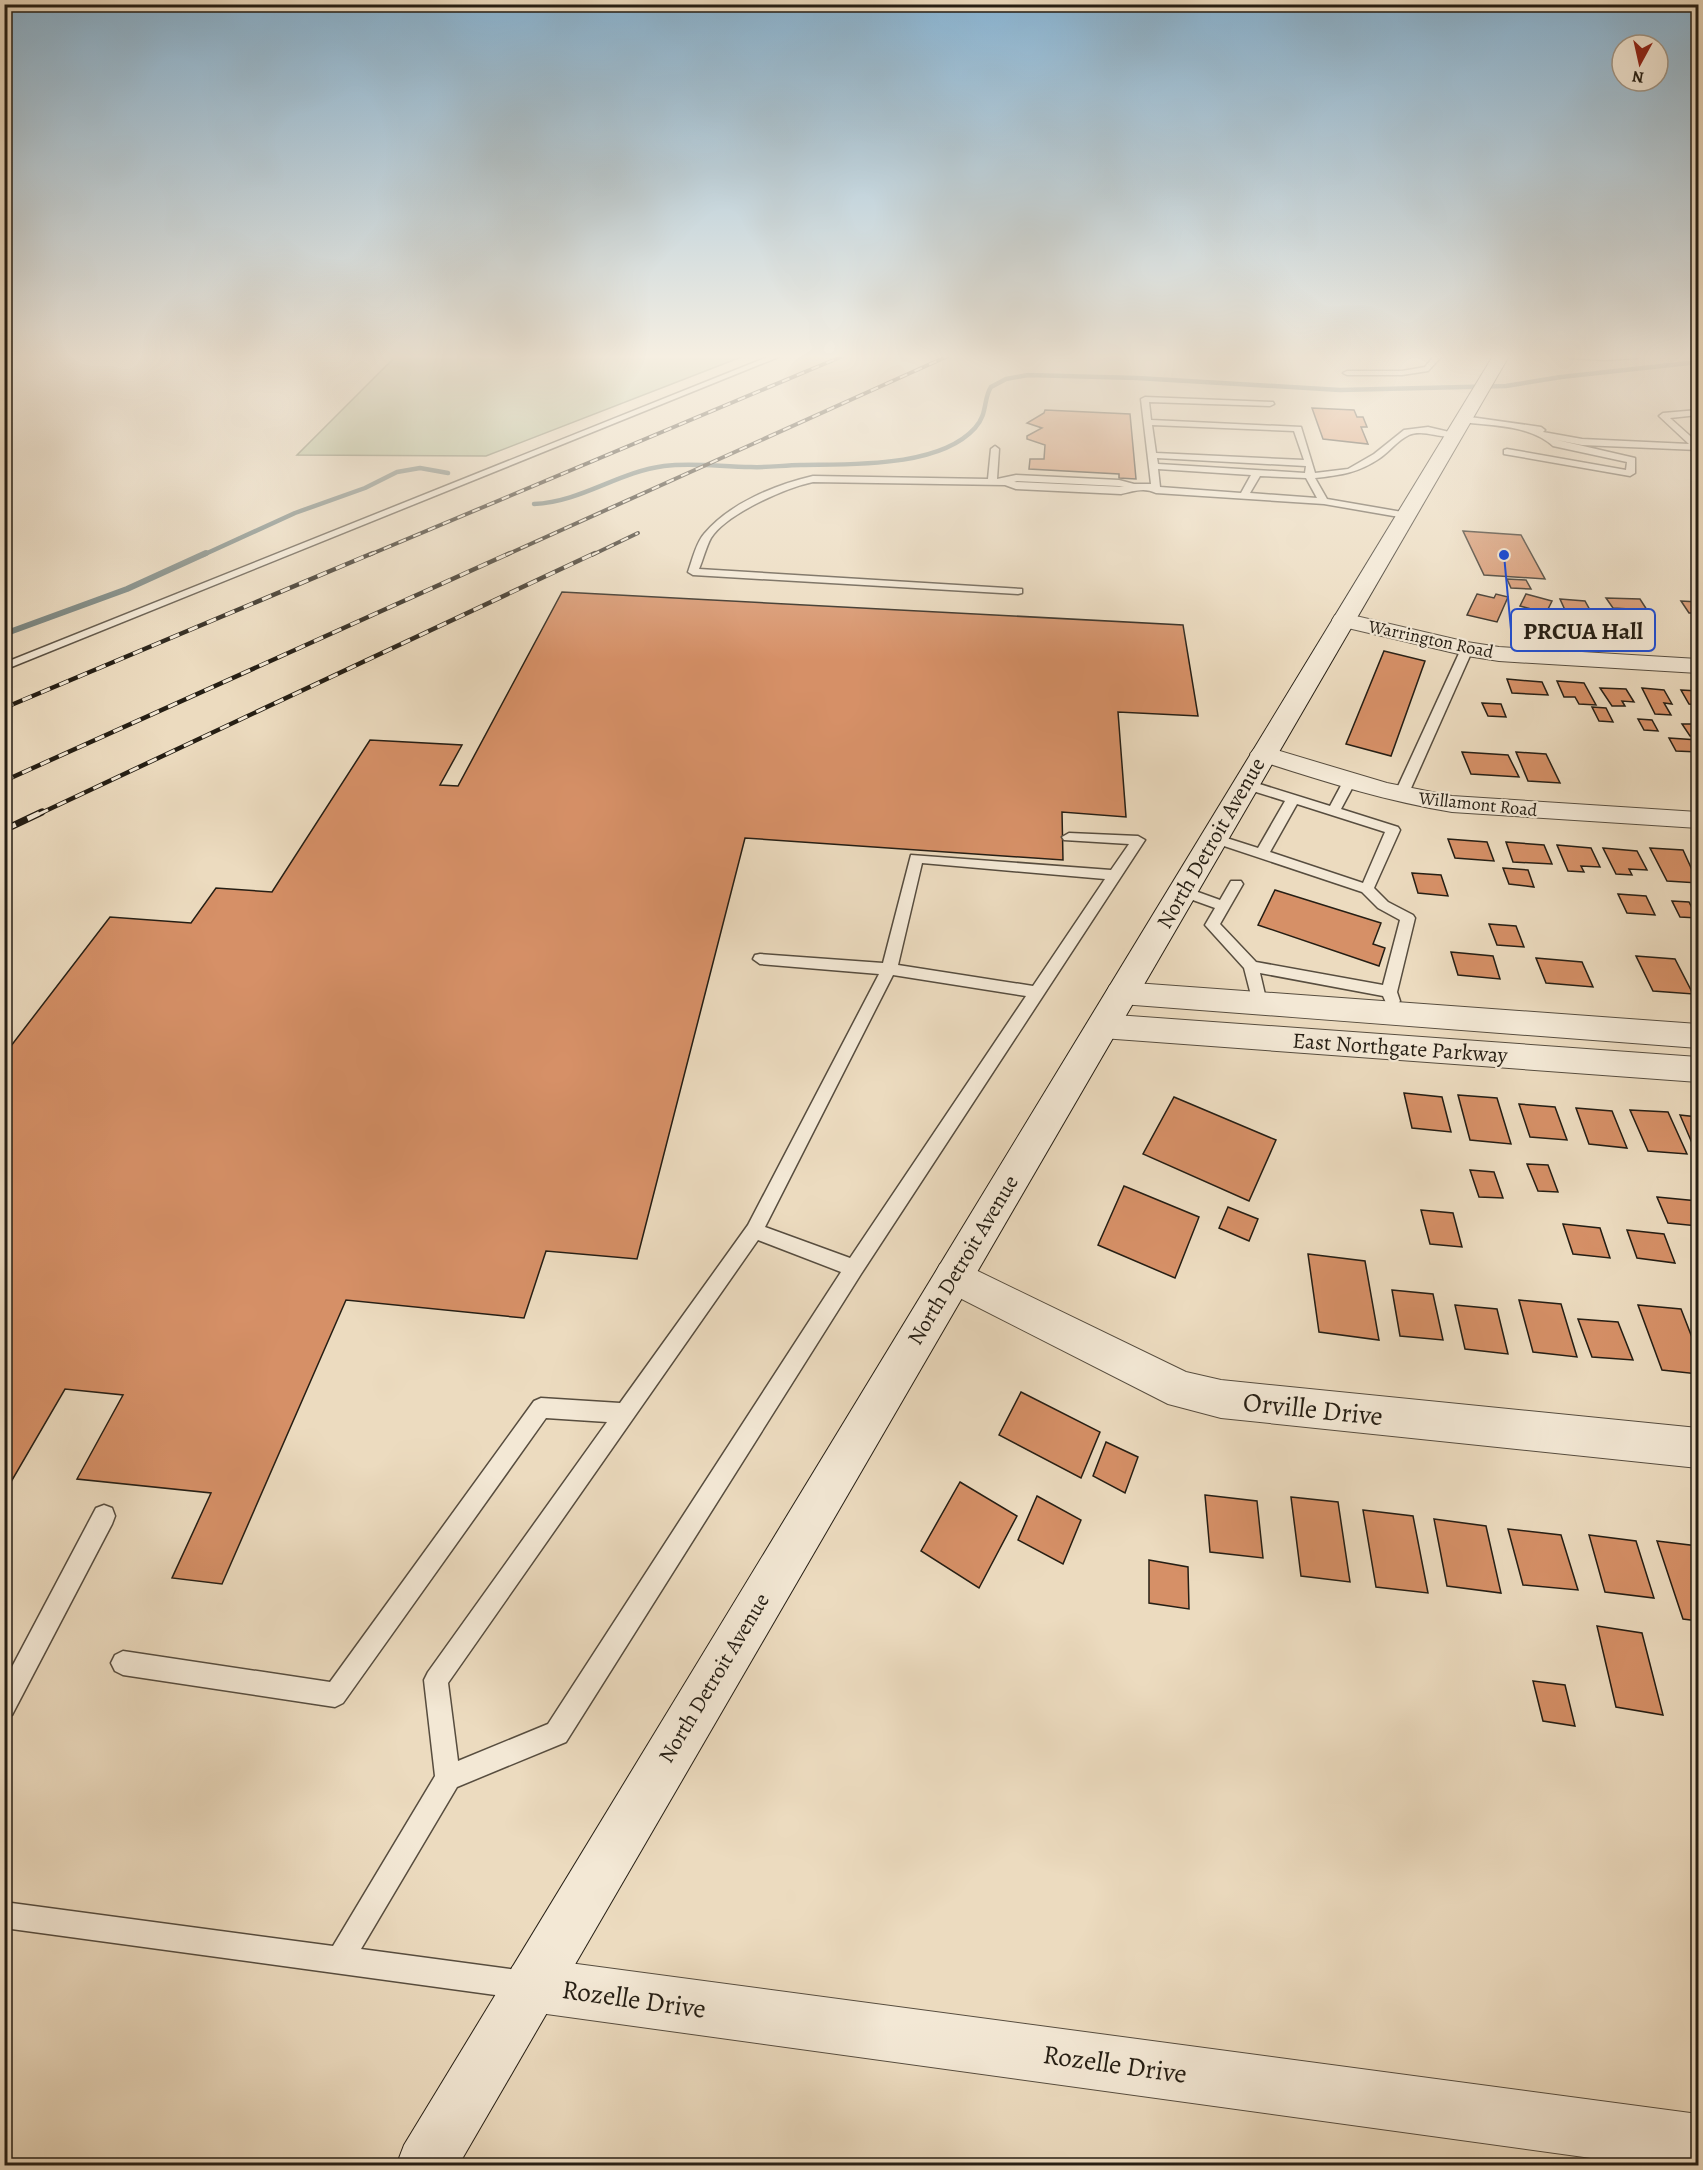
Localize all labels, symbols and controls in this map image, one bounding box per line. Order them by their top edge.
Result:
north arrow [1610,33,1670,93]
text: N [1630,65,1645,89]
callout: PRCUA Hall [1511,609,1655,651]
street label: Warrington Road [1365,614,1496,664]
text: PRCUA Hall [1523,615,1644,647]
street label: North Detroit Avenue [1150,752,1272,934]
street label: Willamont Road [1417,786,1539,822]
street label: East Northgate Parkway [1291,1026,1509,1070]
street label: North Detroit Avenue [900,1169,1026,1351]
street label: Orville Drive [1241,1384,1385,1434]
street label: North Detroit Avenue [651,1587,777,1769]
street label: Rozelle Drive [560,1971,708,2027]
street label: Rozelle Drive [1041,2036,1189,2092]

